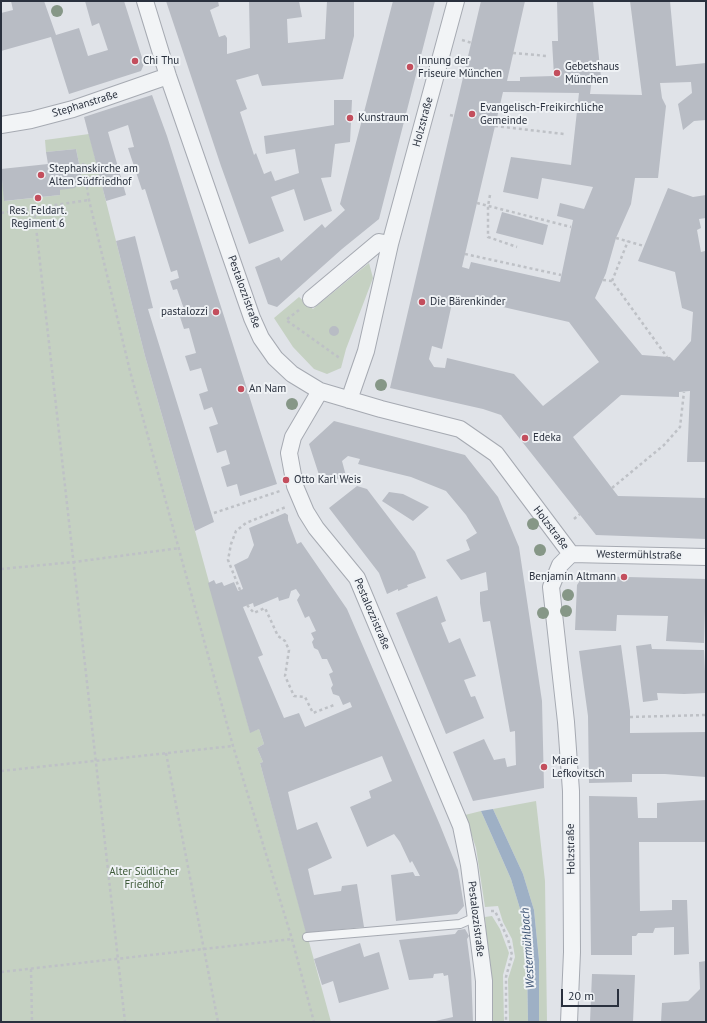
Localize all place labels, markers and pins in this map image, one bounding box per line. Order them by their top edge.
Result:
place label: Chi Thu [143,54,179,68]
place label: Innung der Friseure München [418,54,502,80]
marker: Chi Thu [130,56,140,66]
place label: Gebetshaus München [565,60,619,86]
marker: Innung der Friseure München [405,62,415,72]
marker: Gebetshaus München [552,68,562,78]
place label: Evangelisch-Freikirchliche Gemeinde [480,101,604,127]
marker: Evangelisch-Freikirchliche Gemeinde [467,109,477,119]
place label: Kunstraum [358,111,409,125]
marker: Kunstraum [345,113,355,123]
place label: Stephanskirche am Alten Südfriedhof [49,162,138,188]
marker: Stephanskirche am Alten Südfriedhof [36,170,46,180]
marker: Res. Feldart. Regiment 6 [33,193,43,203]
place label: Res. Feldart. Regiment 6 [9,204,67,230]
place label: Die Bärenkinder [430,295,505,309]
marker: Die Bärenkinder [417,297,427,307]
place label: pastalozzi [161,305,208,319]
marker: pastalozzi [211,307,221,317]
place label: An Nam [249,382,286,396]
marker: An Nam [236,384,246,394]
place label: Edeka [533,431,561,445]
marker: Edeka [520,433,530,443]
place label: Otto Karl Weis [294,473,361,487]
marker: Otto Karl Weis [281,475,291,485]
place label: Benjamin Altmann [529,570,616,584]
marker: Benjamin Altmann [619,572,629,582]
place label: Marie Lefkovitsch [552,754,605,780]
marker: Marie Lefkovitsch [539,762,549,772]

